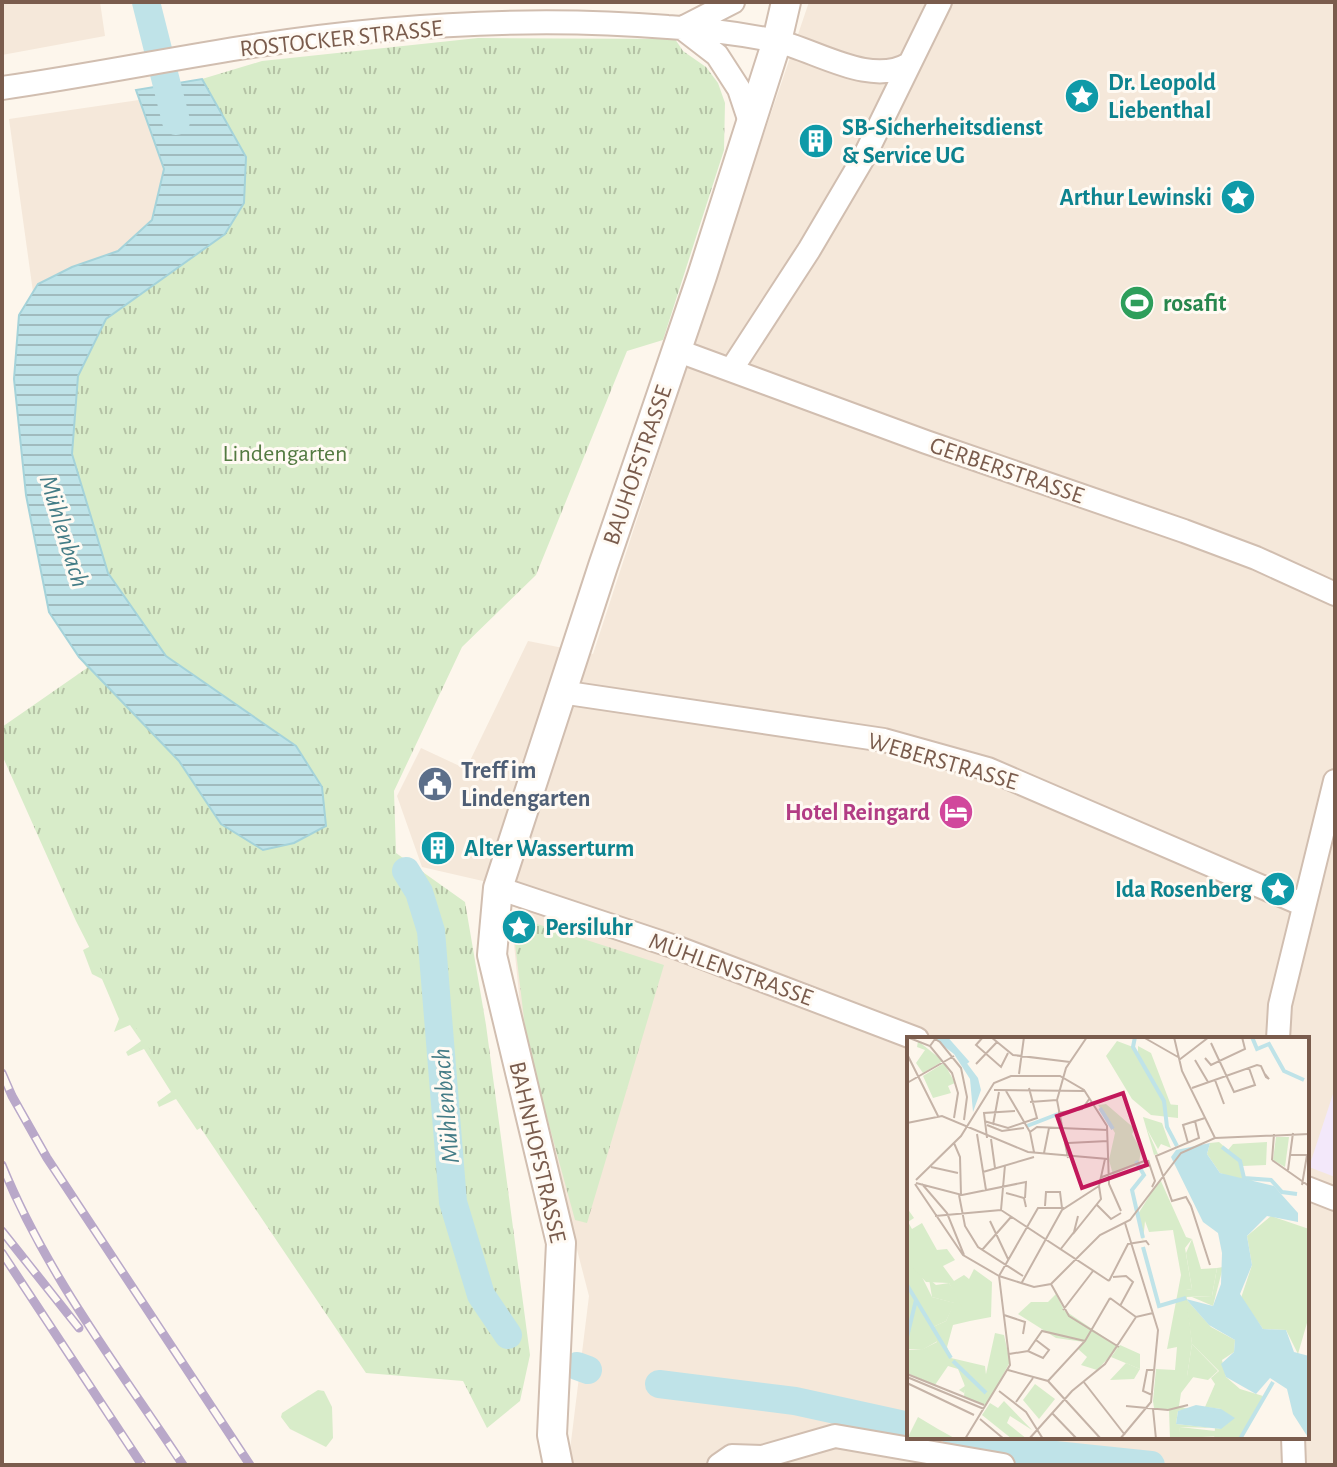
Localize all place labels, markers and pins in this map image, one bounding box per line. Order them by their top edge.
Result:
place label: Dr. Leopold Liebenthal [1108,71,1216,123]
place icon: Dr. Leopold Liebenthal [1063,77,1101,115]
place label: SB-Sicherheitsdienst & Service UG [842,116,1043,168]
building icon: SB-Sicherheitsdienst & Service UG [797,122,835,160]
place icon: Arthur Lewinski [1219,178,1257,216]
place label: Arthur Lewinski [1059,186,1212,210]
sports icon: rosafit [1118,284,1156,322]
place label: rosafit [1163,292,1226,316]
place label: Treff im Lindengarten [461,759,591,811]
public building icon: Treff im Lindengarten [416,765,454,803]
hotel icon: Hotel Reingard [937,793,975,831]
place label: Hotel Reingard [785,801,930,825]
building icon: Alter Wasserturm [419,829,457,867]
place label: Alter Wasserturm [464,837,634,861]
place icon: Ida Rosenberg [1259,870,1297,908]
place label: Ida Rosenberg [1115,878,1253,902]
place icon: Persiluhr [500,908,538,946]
place label: Persiluhr [545,916,633,940]

